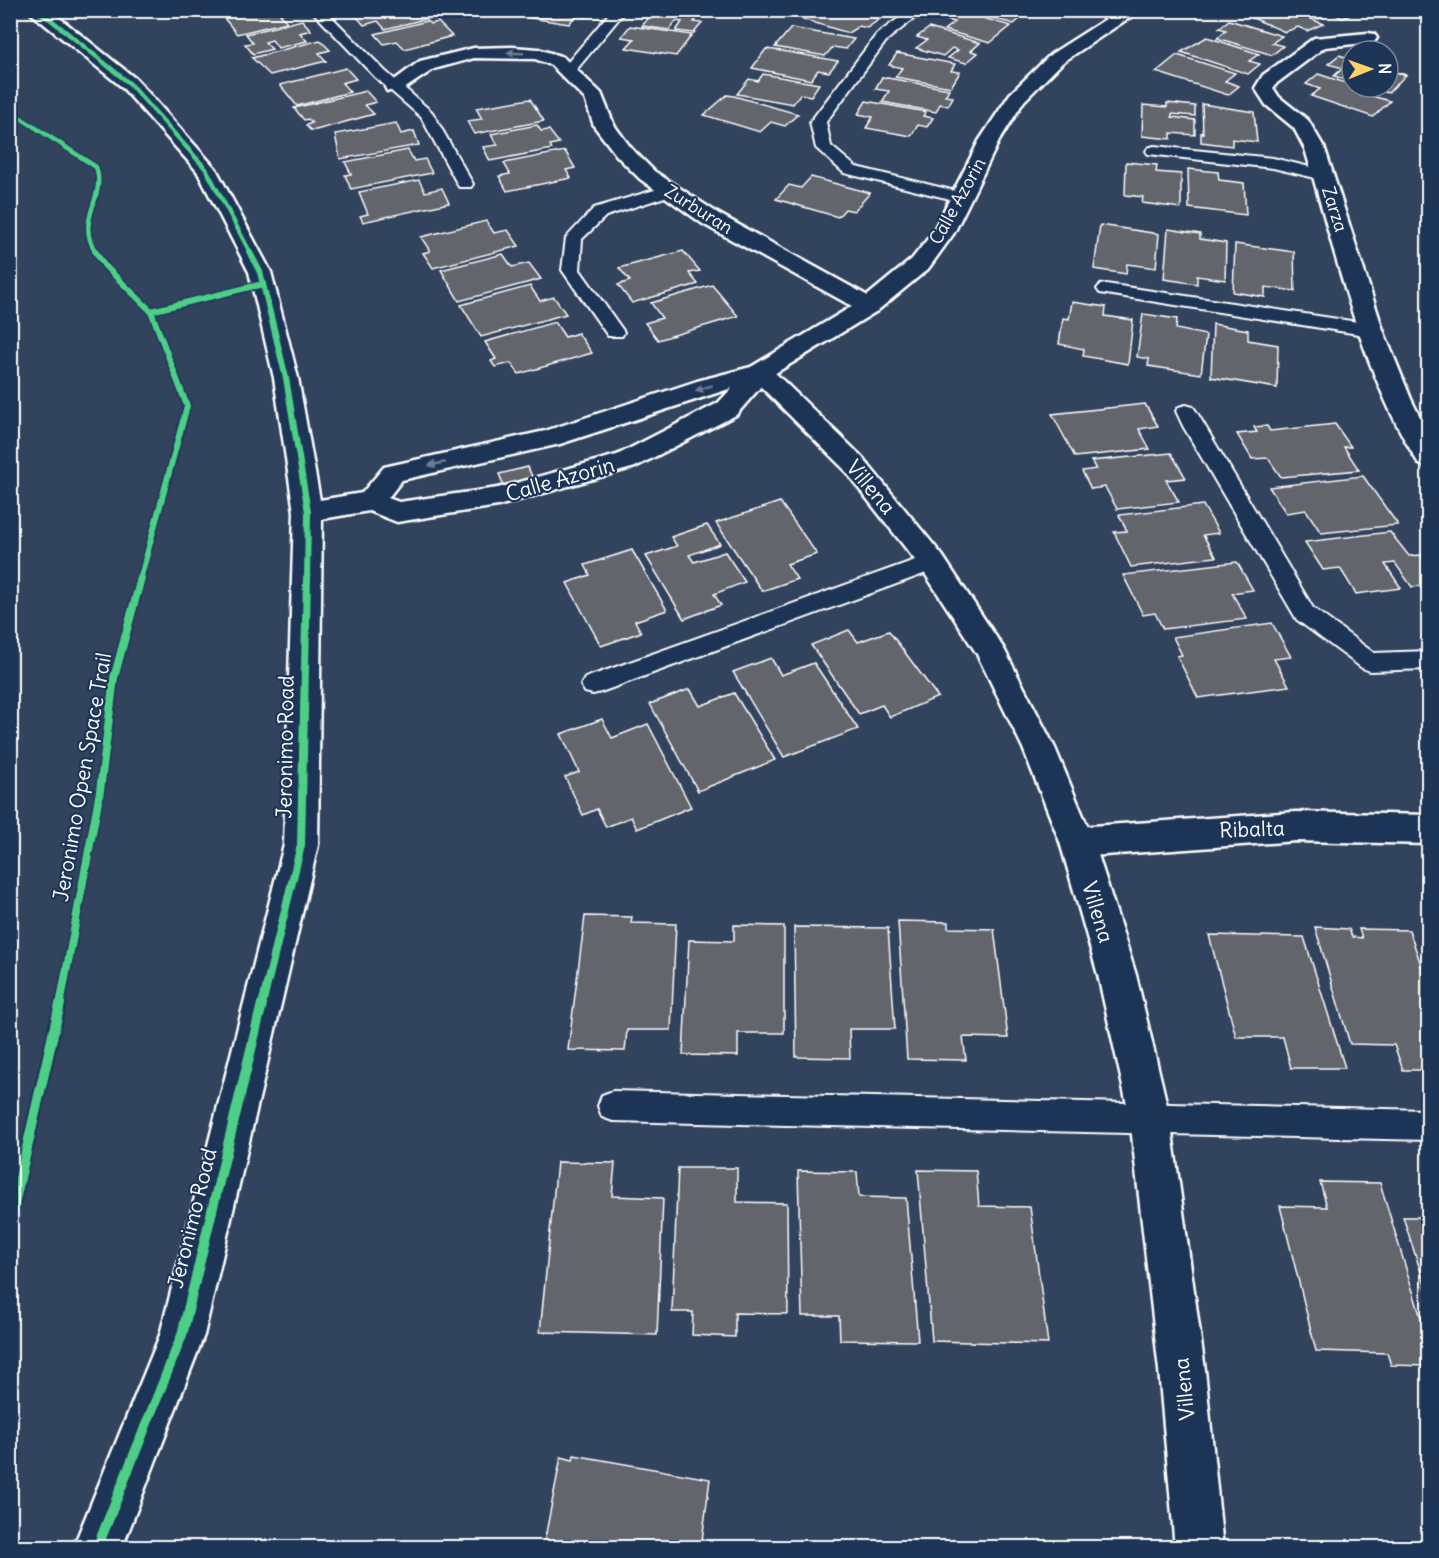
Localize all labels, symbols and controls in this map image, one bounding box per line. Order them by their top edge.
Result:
north arrow [1340,39,1400,99]
one-way arrow [505,48,524,57]
text: N [1375,63,1395,74]
street label: Calle Azorin [924,153,990,249]
street label: Zurburan [661,179,737,239]
street label: Zarza [1317,183,1353,235]
one-way arrow [695,384,713,393]
street label: Calle Azorin [502,451,618,507]
street label: Villena [841,454,901,520]
one-way arrow [428,460,447,469]
street label: Jeronimo Open Space Trail [47,650,117,904]
street label: Jeronimo Road [270,675,300,819]
street label: Ribalta [1219,814,1285,844]
street label: Villena [1076,878,1120,946]
street label: Jeronimo Road [162,1145,222,1291]
street label: Villena [1167,1356,1201,1422]

